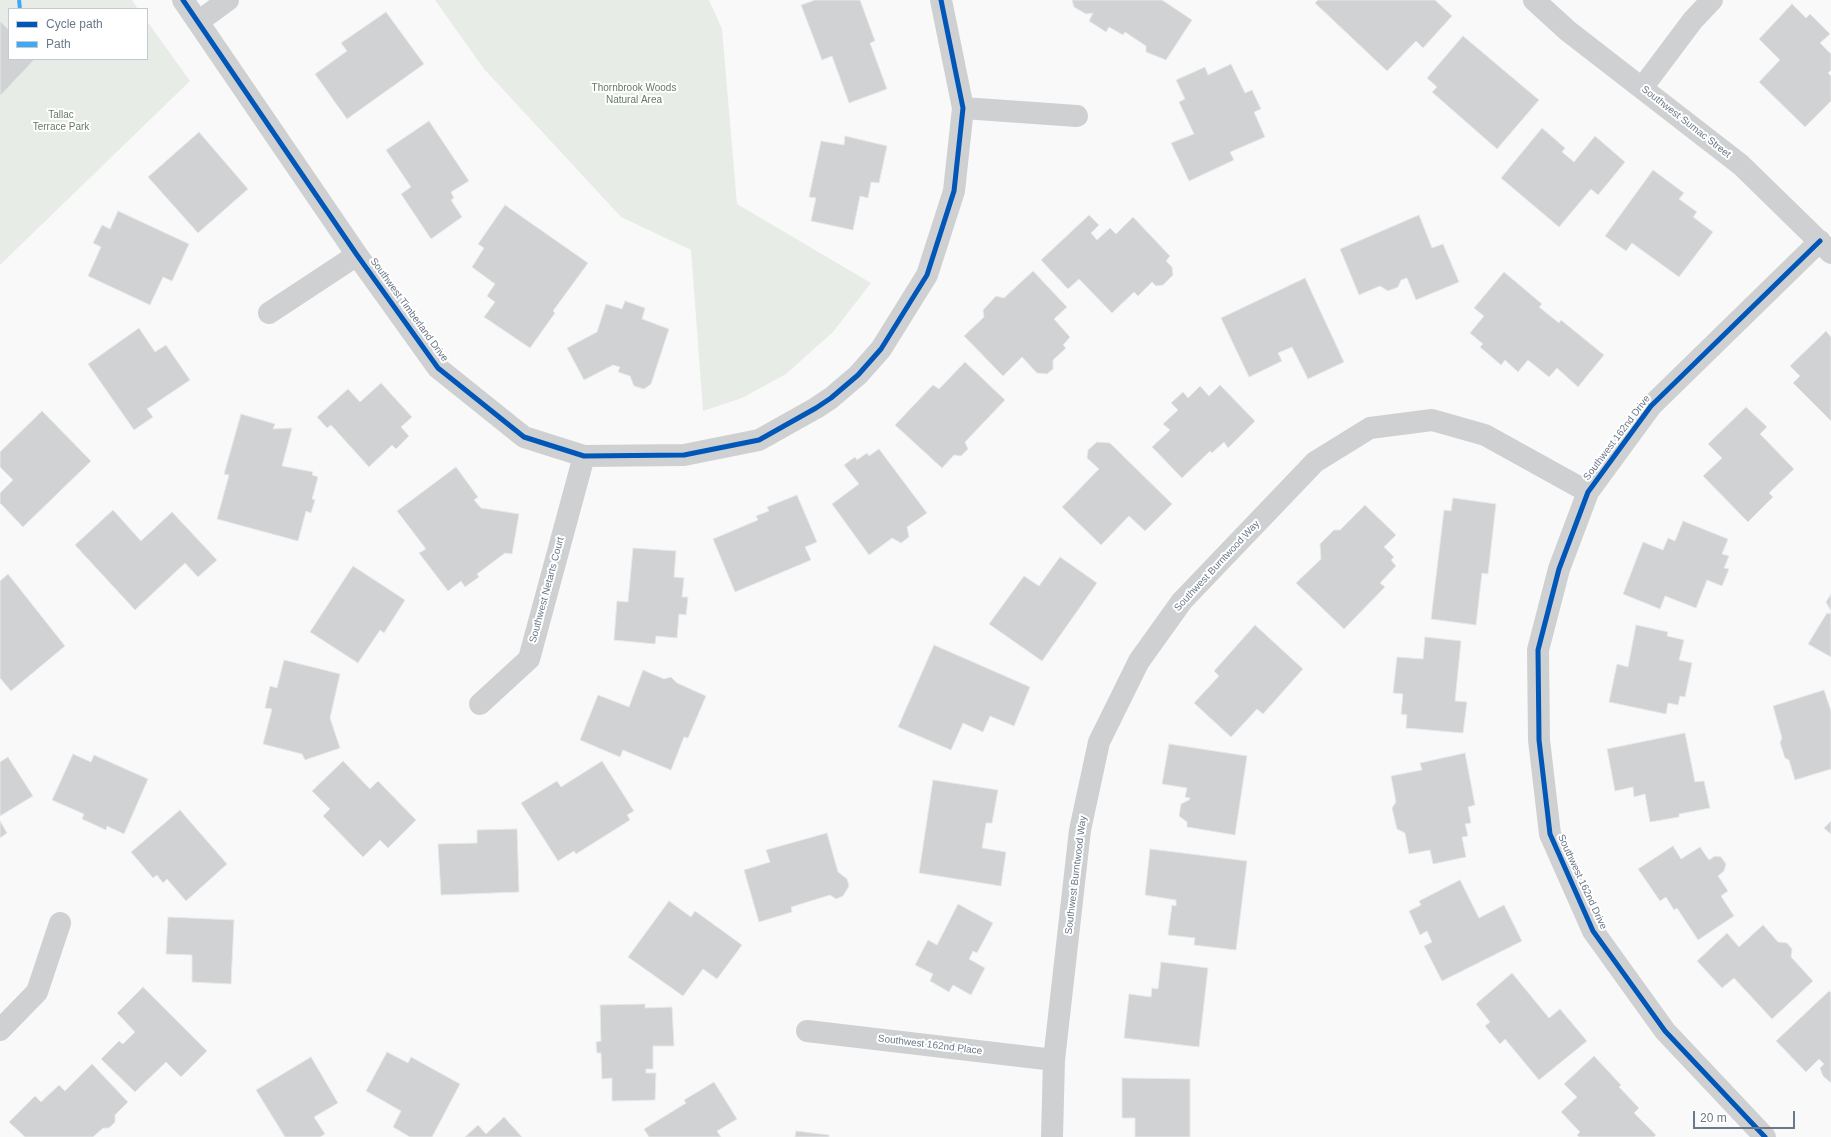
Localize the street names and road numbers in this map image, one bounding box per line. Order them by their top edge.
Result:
street label: Southwest Sumac Street [1639,83,1733,161]
street label: Southwest Timberland Drive [367,256,451,364]
street label: Southwest 162nd Drive [1581,393,1653,483]
street label: Southwest Burntwood Way [1172,518,1262,614]
street label: Southwest Netarts Court [527,536,567,644]
street label: Southwest Burntwood Way [1063,815,1089,935]
street label: Southwest 162nd Drive [1555,833,1609,931]
street label: Southwest 162nd Place [877,1033,983,1057]

